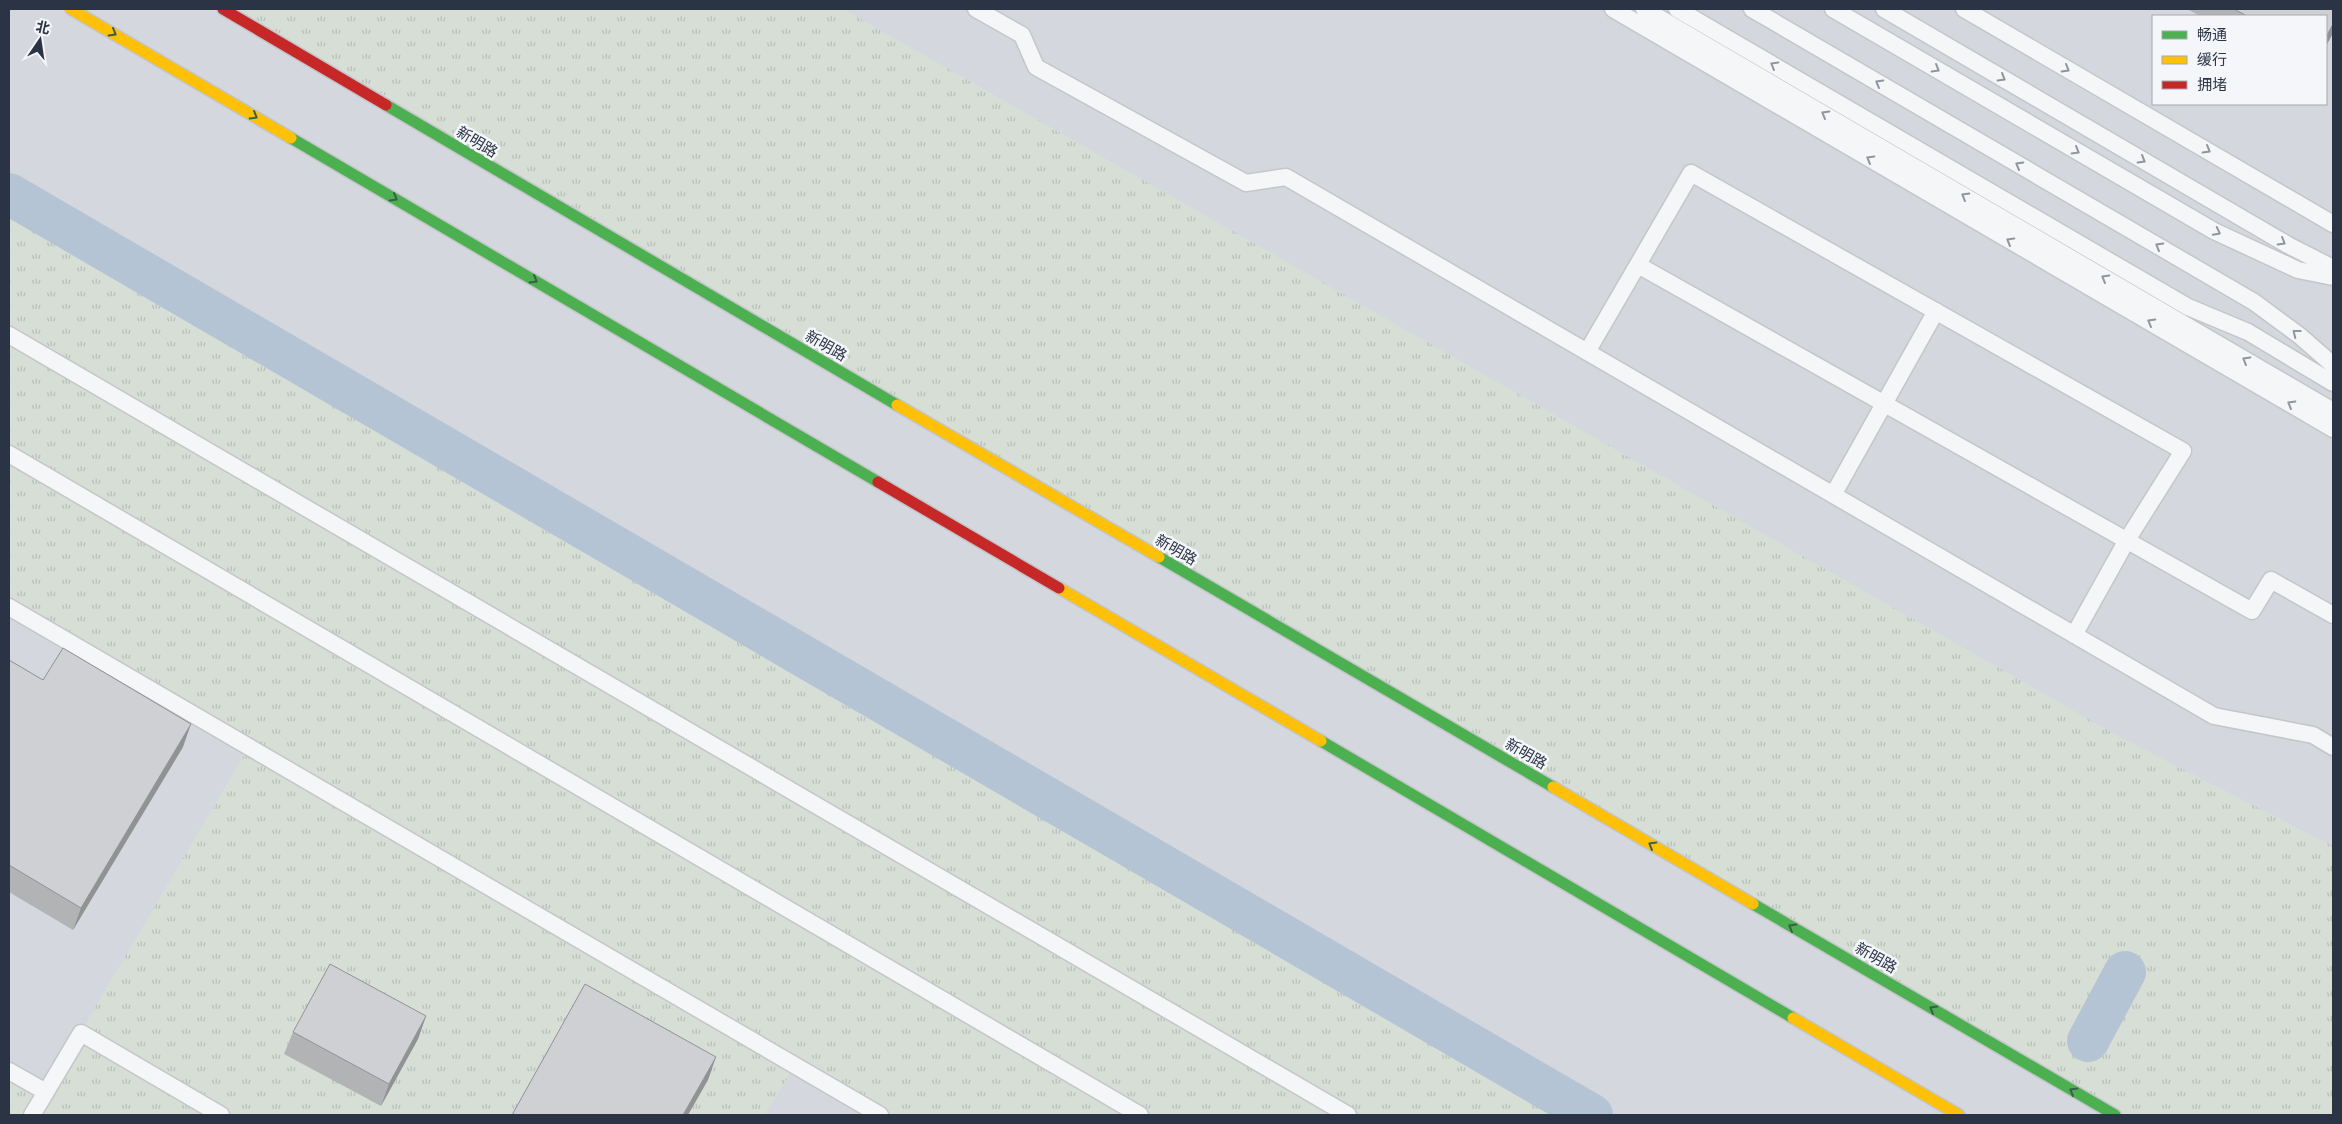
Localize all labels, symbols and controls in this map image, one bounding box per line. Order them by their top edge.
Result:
north arrow [15,15,65,65]
legend [2152,15,2327,105]
text: 北 [34,18,52,37]
text: 畅通 [2197,26,2227,44]
one-way arrow [108,27,117,37]
text: 缓行 [2197,51,2227,69]
one-way arrow [1770,62,1779,72]
one-way arrow [1930,62,1939,72]
one-way arrow [2061,62,2070,72]
one-way arrow [1996,71,2005,81]
text: 拥堵 [2197,76,2227,94]
one-way arrow [1875,79,1884,89]
one-way arrow [248,109,257,119]
one-way arrow [1821,111,1830,121]
street label: 新明路 [453,123,501,161]
one-way arrow [2071,144,2080,154]
one-way arrow [2201,144,2210,154]
one-way arrow [2137,153,2146,163]
one-way arrow [1866,155,1875,165]
one-way arrow [2015,161,2024,171]
one-way arrow [388,191,397,201]
one-way arrow [1962,193,1971,203]
one-way arrow [2212,226,2221,236]
one-way arrow [2277,235,2286,245]
one-way arrow [2007,237,2016,247]
one-way arrow [2156,243,2165,253]
one-way arrow [529,273,538,283]
one-way arrow [2102,274,2111,284]
one-way arrow [2147,319,2156,329]
street label: 新明路 [802,327,850,365]
one-way arrow [2293,331,2302,339]
one-way arrow [2242,356,2251,366]
one-way arrow [2288,401,2297,411]
street label: 新明路 [1152,531,1200,569]
street label: 新明路 [1502,735,1550,773]
one-way arrow [1648,841,1657,851]
one-way arrow [1789,923,1798,933]
street label: 新明路 [1852,939,1900,977]
one-way arrow [1929,1005,1938,1015]
one-way arrow [2069,1087,2078,1097]

